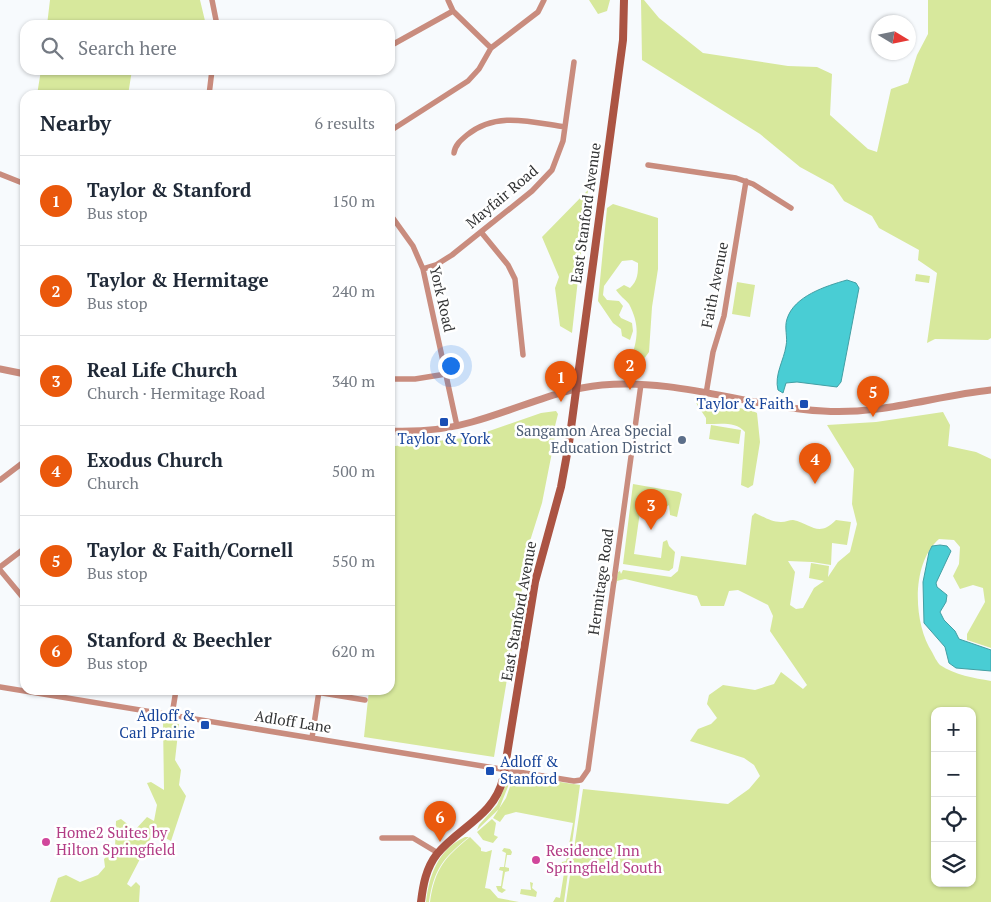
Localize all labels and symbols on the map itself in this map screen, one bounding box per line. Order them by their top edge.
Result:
north arrow [871,15,916,60]
street label: East Stanford Avenue [565,141,605,284]
street label: Mayfair Road [461,160,542,232]
street label: Faith Avenue [696,240,732,329]
street label: York Road [426,264,460,334]
pin: 2 [614,349,646,390]
your location [438,353,464,379]
pin: 1 [545,361,577,402]
pin: 5 [857,376,889,417]
place label: Taylor & Faith [696,393,794,413]
marker: Taylor & Faith [798,398,810,410]
marker: Taylor & York [438,416,450,428]
place label: Sangamon Area Special Education District [516,420,672,457]
place label: Taylor & York [398,428,491,448]
marker: Sangamon Area Special Education District [676,434,688,446]
pin: 4 [799,443,831,484]
pin: 3 [635,489,667,530]
street label: Hermitage Road [583,527,617,636]
street label: East Stanford Avenue [496,539,540,682]
place label: Adloff & Carl Prairie [119,705,195,742]
street label: Adloff Lane [253,705,333,737]
marker: Adloff & Carl Prairie [199,719,211,731]
place label: Adloff & Stanford [500,751,558,788]
marker: Adloff & Stanford [484,765,496,777]
pin: 6 [424,801,456,842]
place label: Home2 Suites by Hilton Springfield [56,822,175,859]
marker: Home2 Suites by Hilton Springfield [40,836,52,848]
place label: Residence Inn Springfield South [546,840,662,877]
marker: Residence Inn Springfield South [530,854,542,866]

